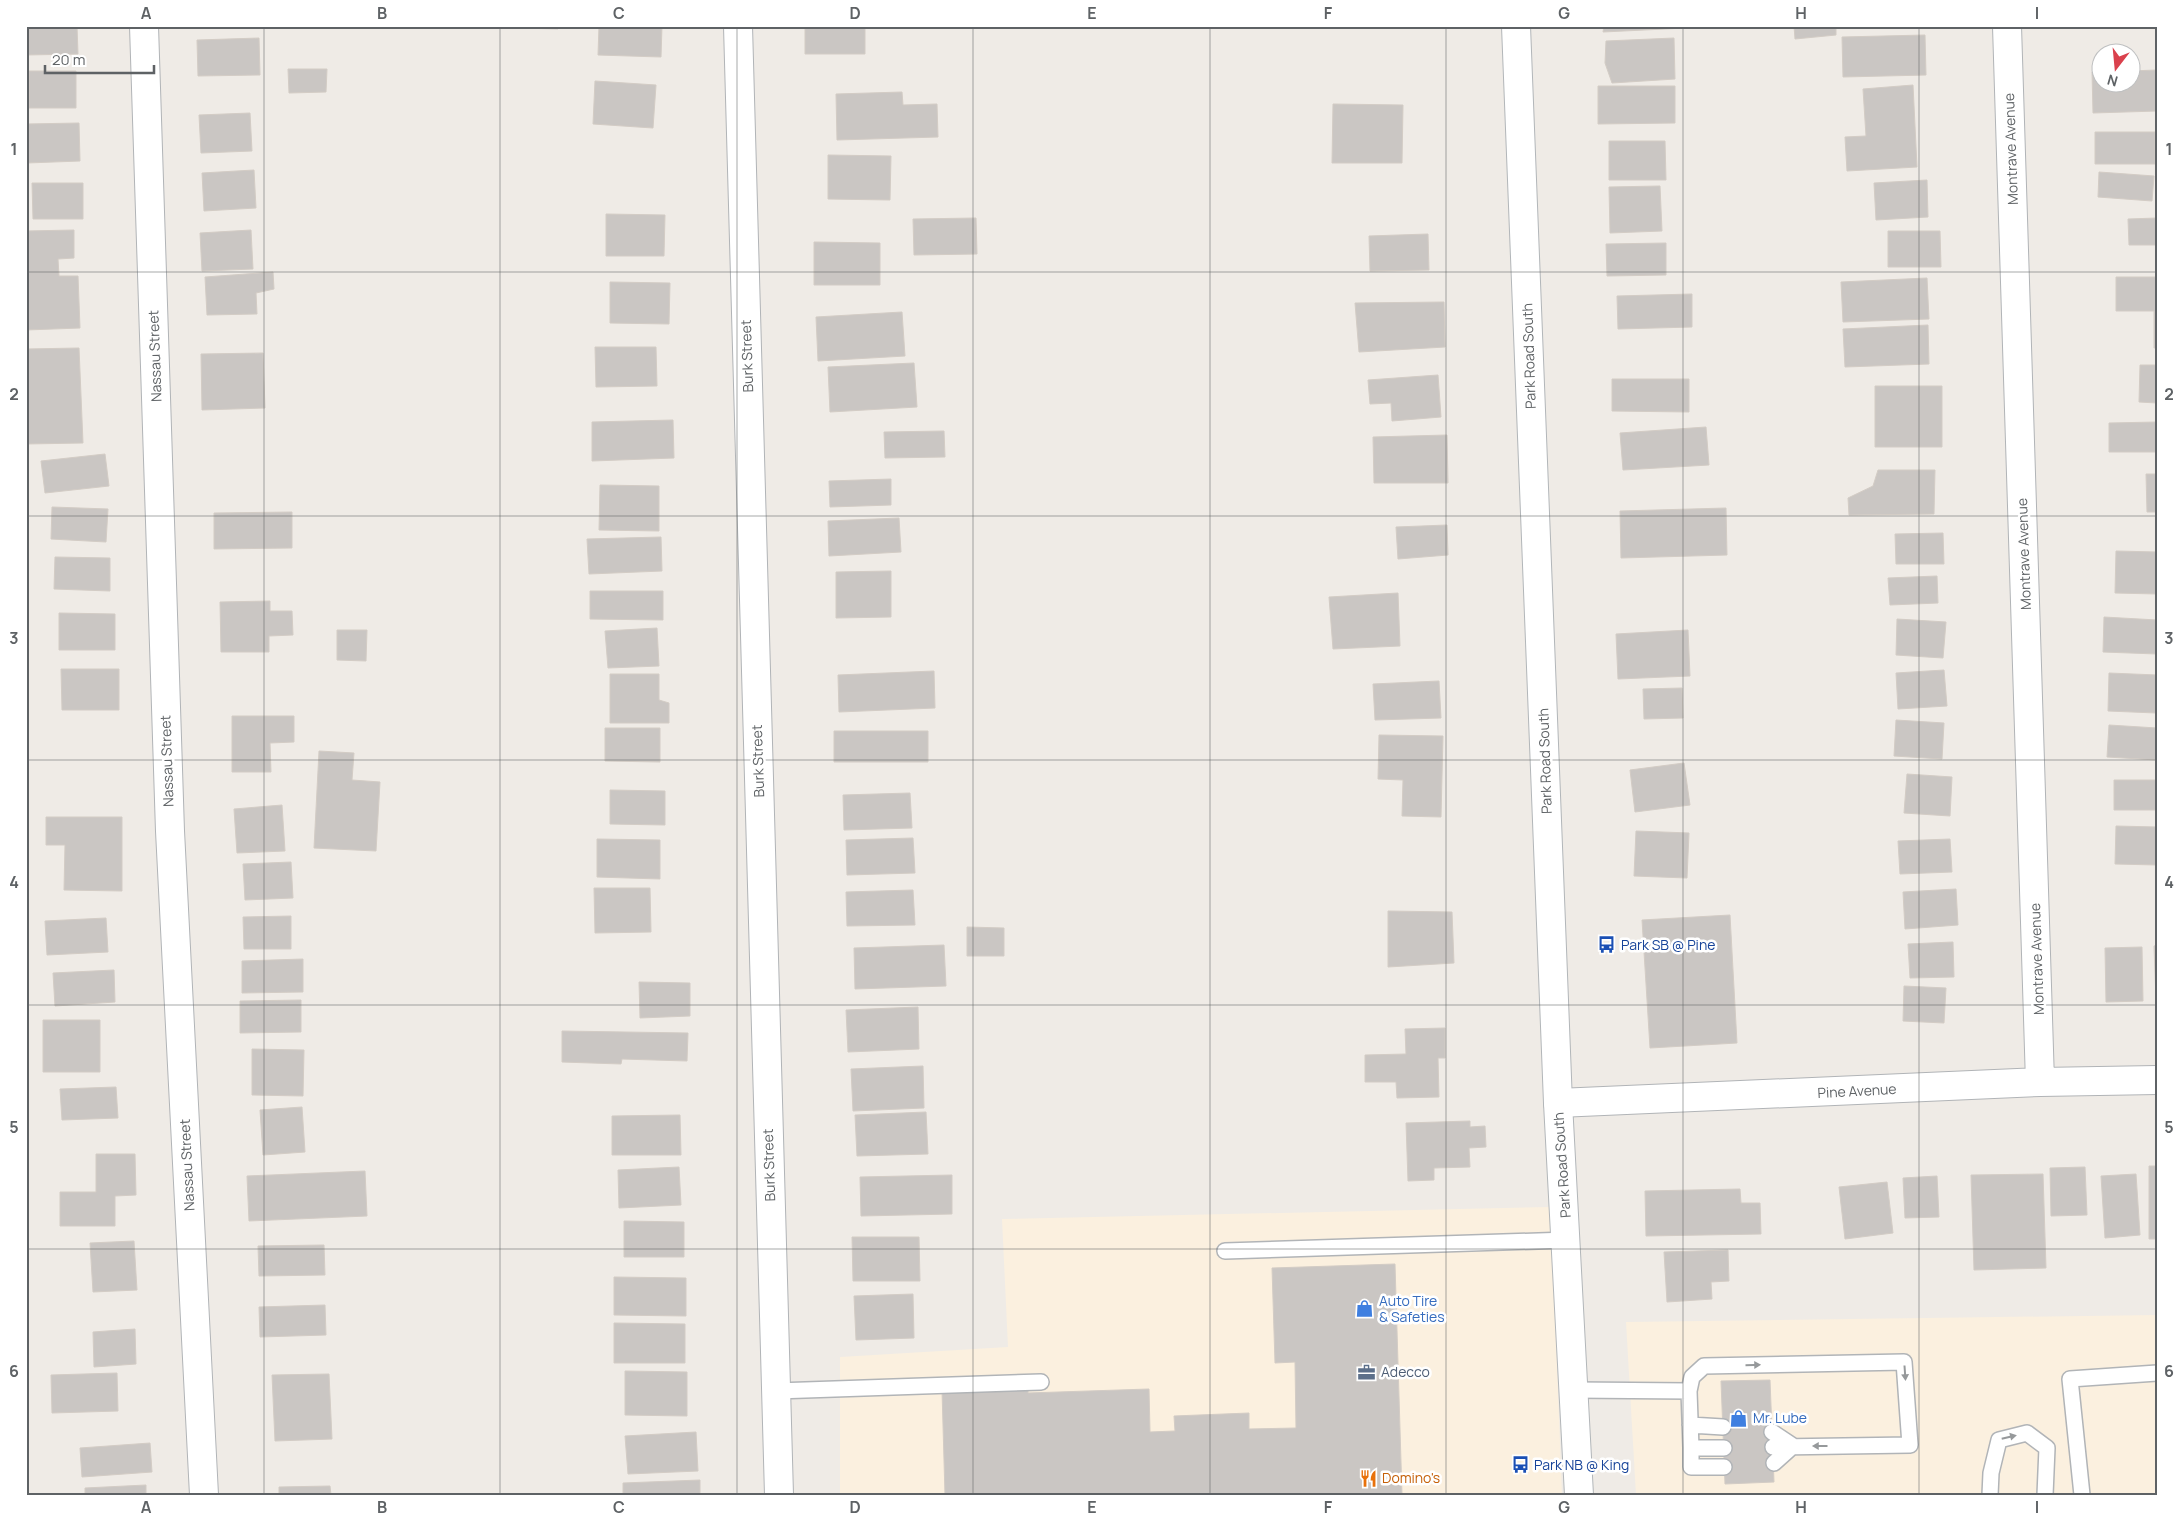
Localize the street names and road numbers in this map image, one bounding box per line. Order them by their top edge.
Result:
street label: Montrave Avenue [1999,93,2022,205]
street label: Park Road South [1517,303,1540,409]
street label: Nassau Street [143,309,166,402]
street label: Burk Street [736,319,757,393]
street label: Montrave Avenue [2012,498,2035,610]
street label: Park Road South [1533,708,1556,814]
street label: Nassau Street [155,714,178,807]
street label: Burk Street [747,724,768,798]
street label: Montrave Avenue [2025,903,2048,1015]
street label: Pine Avenue [1817,1079,1897,1102]
street label: Park Road South [1548,1112,1575,1218]
street label: Nassau Street [175,1118,198,1211]
street label: Burk Street [758,1128,779,1202]

